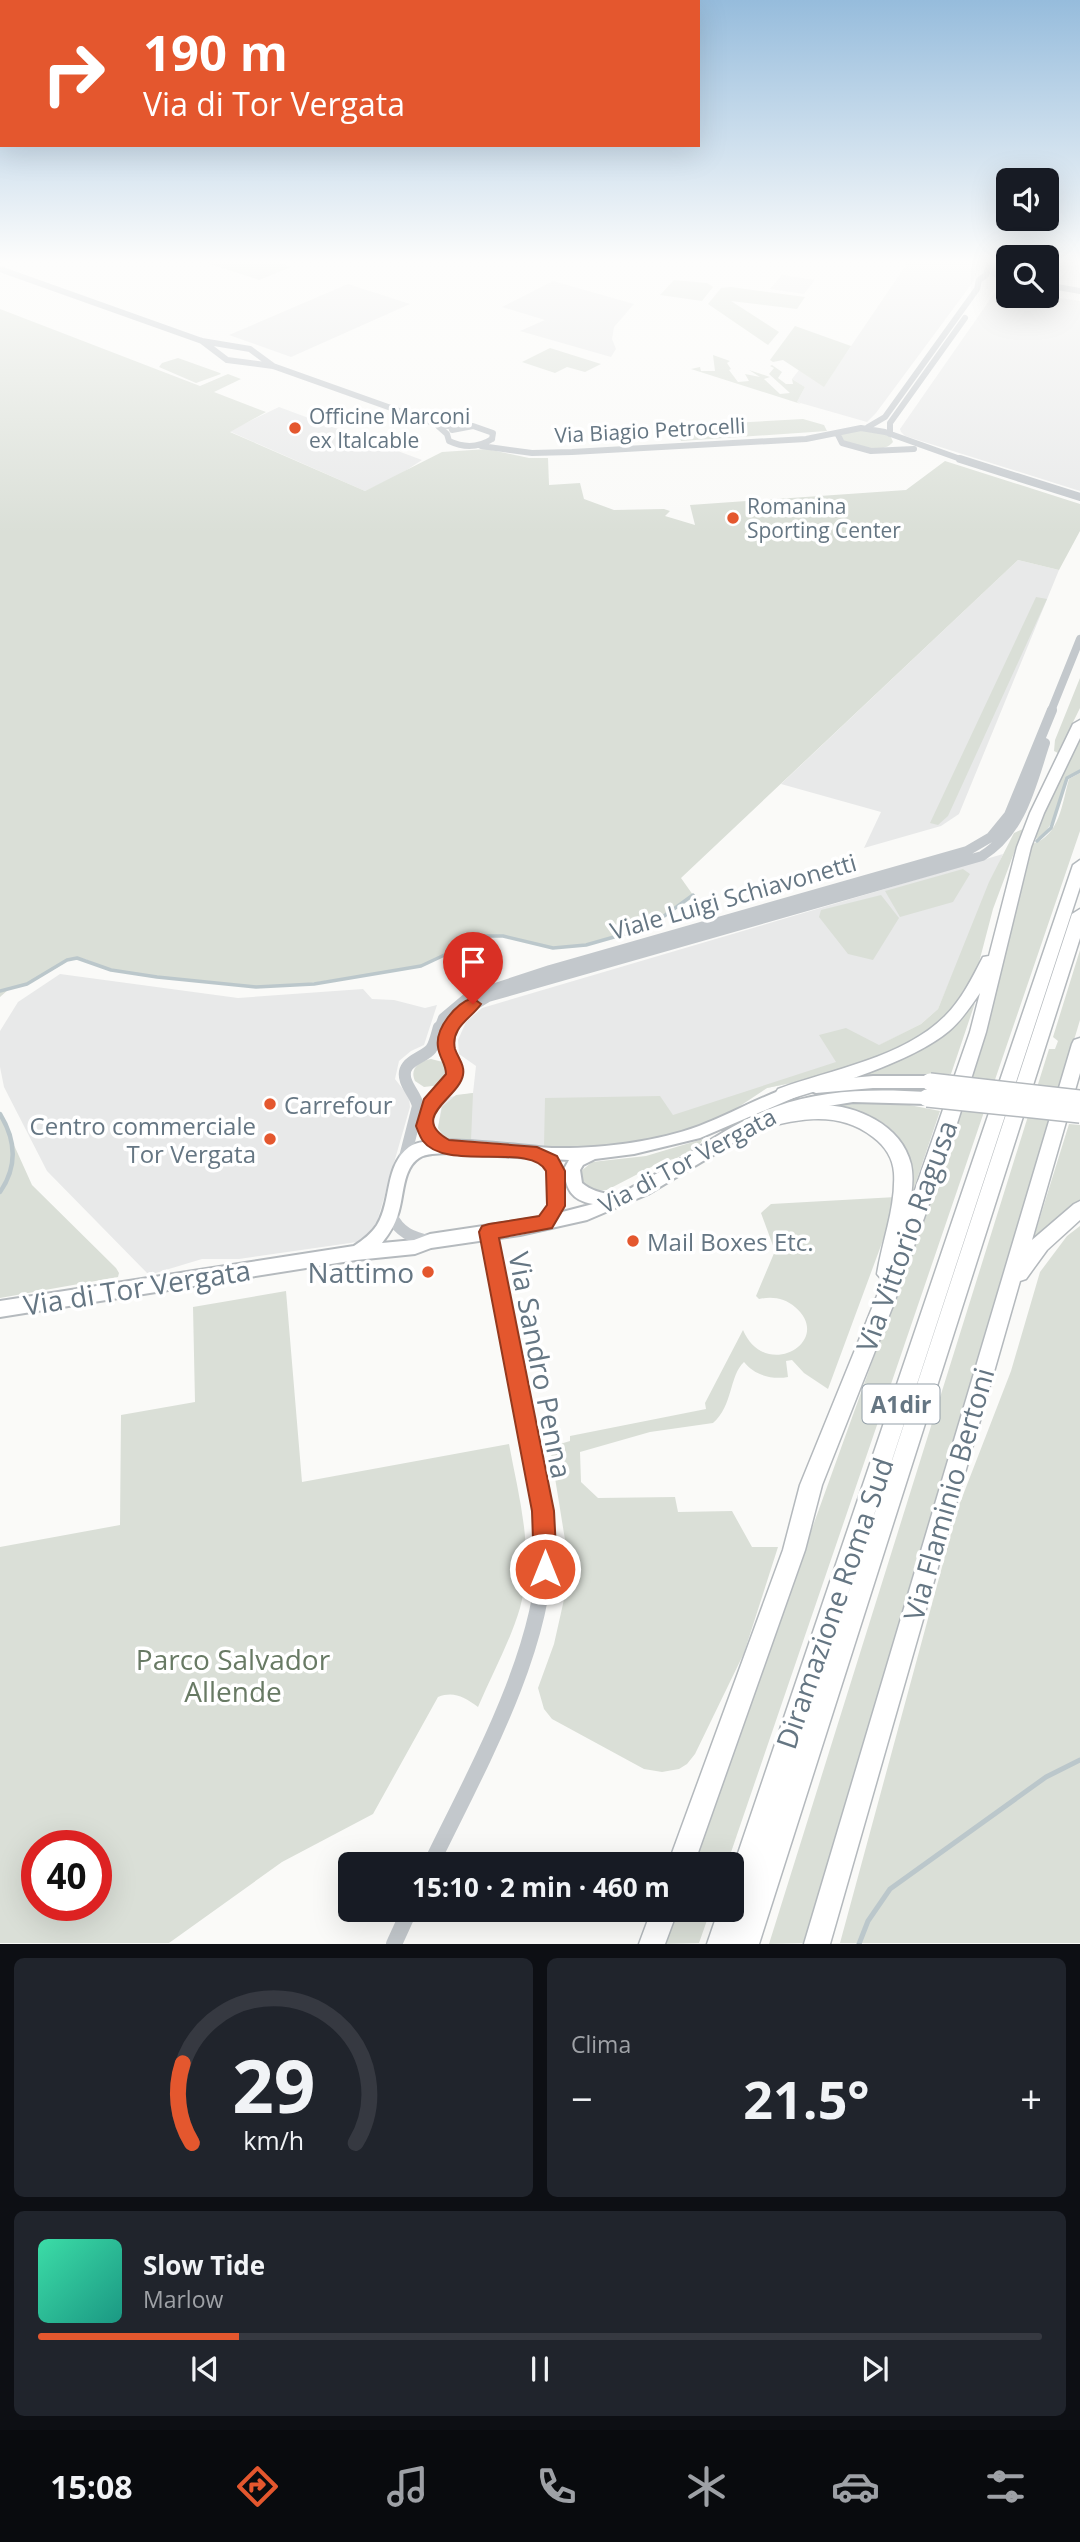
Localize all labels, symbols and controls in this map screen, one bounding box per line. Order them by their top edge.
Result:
text: 190 m [143,19,288,85]
icon: right [28,28,119,119]
text: Via di Tor Vergata [143,82,405,125]
map controls [996,168,1059,308]
button: sound [996,168,1059,231]
button: search [996,245,1059,308]
place label: Officine Marconi ex Italcable [309,402,470,454]
street label: Via Biagio Petrocelli [554,411,746,449]
marker: Officine Marconi ex Italcable [287,420,303,436]
place label: Romanina Sporting Center [747,492,901,544]
marker: Romanina Sporting Center [725,510,741,526]
street label: Viale Luigi Schiavonetti [606,845,860,947]
pin [443,932,503,1004]
icon: arrive [454,943,492,981]
place label: Carrefour [284,1088,393,1121]
marker: Carrefour [262,1096,278,1112]
street label: Via di Tor Vergata [593,1099,781,1221]
place label: Centro commerciale Tor Vergata [30,1109,256,1170]
street label: Via Vittorio Ragusa [846,1115,966,1357]
marker: Centro commerciale Tor Vergata [262,1131,278,1147]
place label: Mail Boxes Etc. [647,1225,814,1258]
marker: Mail Boxes Etc. [625,1233,641,1249]
street label: Via Sandro Penna [500,1249,582,1481]
street label: Via di Tor Vergata [21,1250,253,1324]
place label: Nattimo [308,1253,414,1291]
marker: Nattimo [420,1264,436,1280]
street label: Via Flaminio Bertoni [894,1363,1002,1625]
road number: A1dir [862,1385,940,1424]
street label: Diramazione Roma Sud [766,1452,902,1754]
position arrow [508,1532,582,1606]
park label: Parco Salvador Allende [136,1640,331,1710]
speed limit sign: 40 [21,1830,112,1921]
text: 15:10 · 2 min · 460 m [412,1869,670,1905]
text: Clima [571,2028,631,2060]
text: 29 [232,2036,315,2135]
text: 21.5° [743,2063,870,2134]
text: − [571,2072,593,2124]
text: + [1020,2072,1042,2124]
text: km/h [243,2123,304,2157]
text: Slow Tide [143,2247,265,2283]
text: Marlow [143,2283,223,2315]
icon: previous [186,2350,224,2388]
icon: pause [521,2350,559,2388]
icon: next [856,2350,894,2388]
icon: directions [233,2462,282,2511]
icon: music [383,2462,432,2511]
icon: phone [532,2462,581,2511]
icon: climate [682,2462,731,2511]
icon: car [831,2462,880,2511]
icon: filters [981,2462,1030,2511]
text: 15:08 [50,2465,133,2508]

